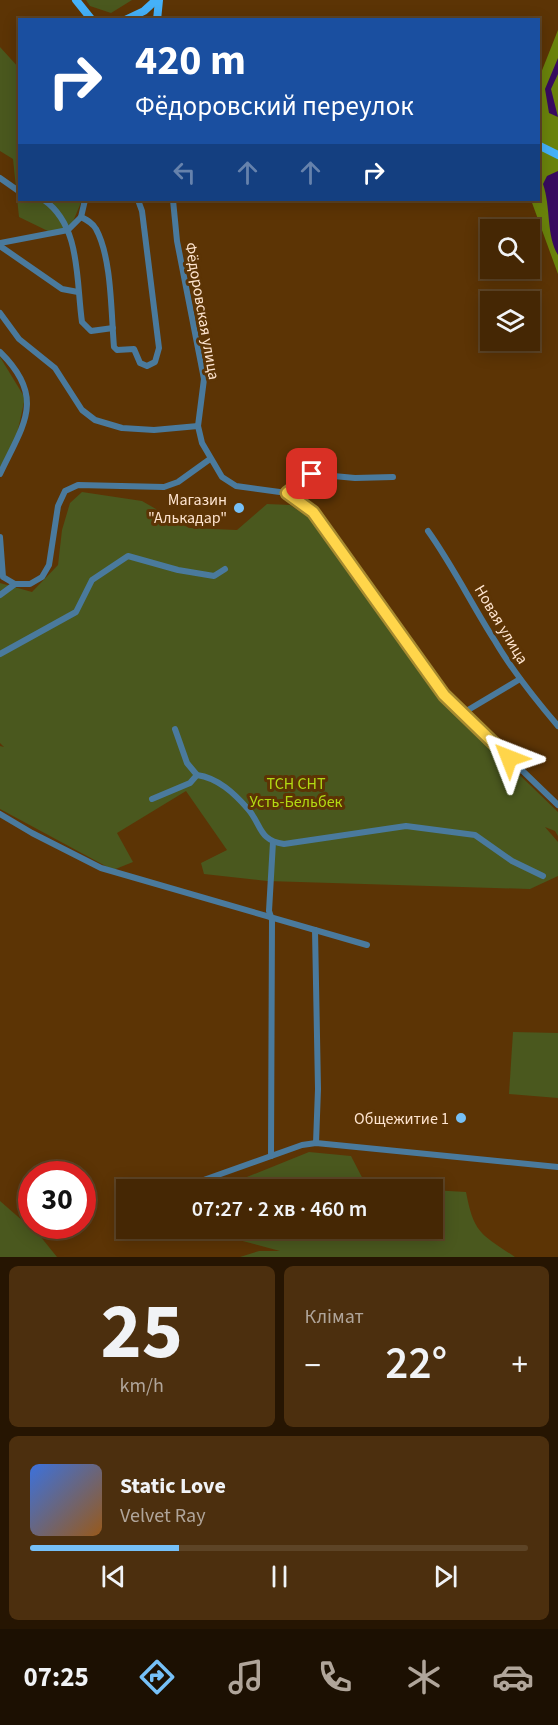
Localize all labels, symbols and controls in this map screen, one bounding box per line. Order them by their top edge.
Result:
text: 420 m [135,31,246,91]
icon: right [36,42,114,120]
text: Фёдоровский переулок [135,87,414,126]
icon: left [168,156,201,189]
icon: ahead [231,156,264,189]
icon: ahead [294,156,327,189]
icon: right [357,156,390,189]
map controls [480,219,540,351]
button: search [480,219,540,279]
street label: Фёдоровская улица [179,241,225,382]
button: layers [480,291,540,351]
pin [286,448,337,499]
icon: arrive [295,457,328,490]
place label: Магазин "Алькадар" [148,489,227,529]
marker: Магазин "Алькадар" [232,501,246,515]
street label: Новая улица [469,581,533,668]
position arrow [477,726,541,790]
park label: ТСН СНТ Усть-Бельбек [249,773,343,813]
place label: Общежитие 1 [354,1108,449,1130]
marker: Общежитие 1 [454,1111,468,1125]
speed limit sign: 30 [18,1161,96,1239]
text: 07:27 · 2 хв · 460 m [192,1193,367,1225]
text: 25 [101,1277,183,1388]
text: Клімат [305,1303,364,1331]
text: 22° [385,1332,447,1396]
text: − [305,1342,321,1389]
text: + [512,1342,528,1389]
text: km/h [120,1372,164,1400]
text: Static Love [120,1470,226,1502]
text: Velvet Ray [120,1502,206,1530]
icon: previous [97,1560,130,1593]
icon: pause [263,1560,296,1593]
icon: next [429,1560,462,1593]
icon: directions [136,1656,178,1698]
icon: music [225,1656,267,1698]
icon: phone [314,1656,356,1698]
icon: climate [403,1656,445,1698]
icon: car [492,1656,534,1698]
text: 07:25 [24,1658,89,1697]

